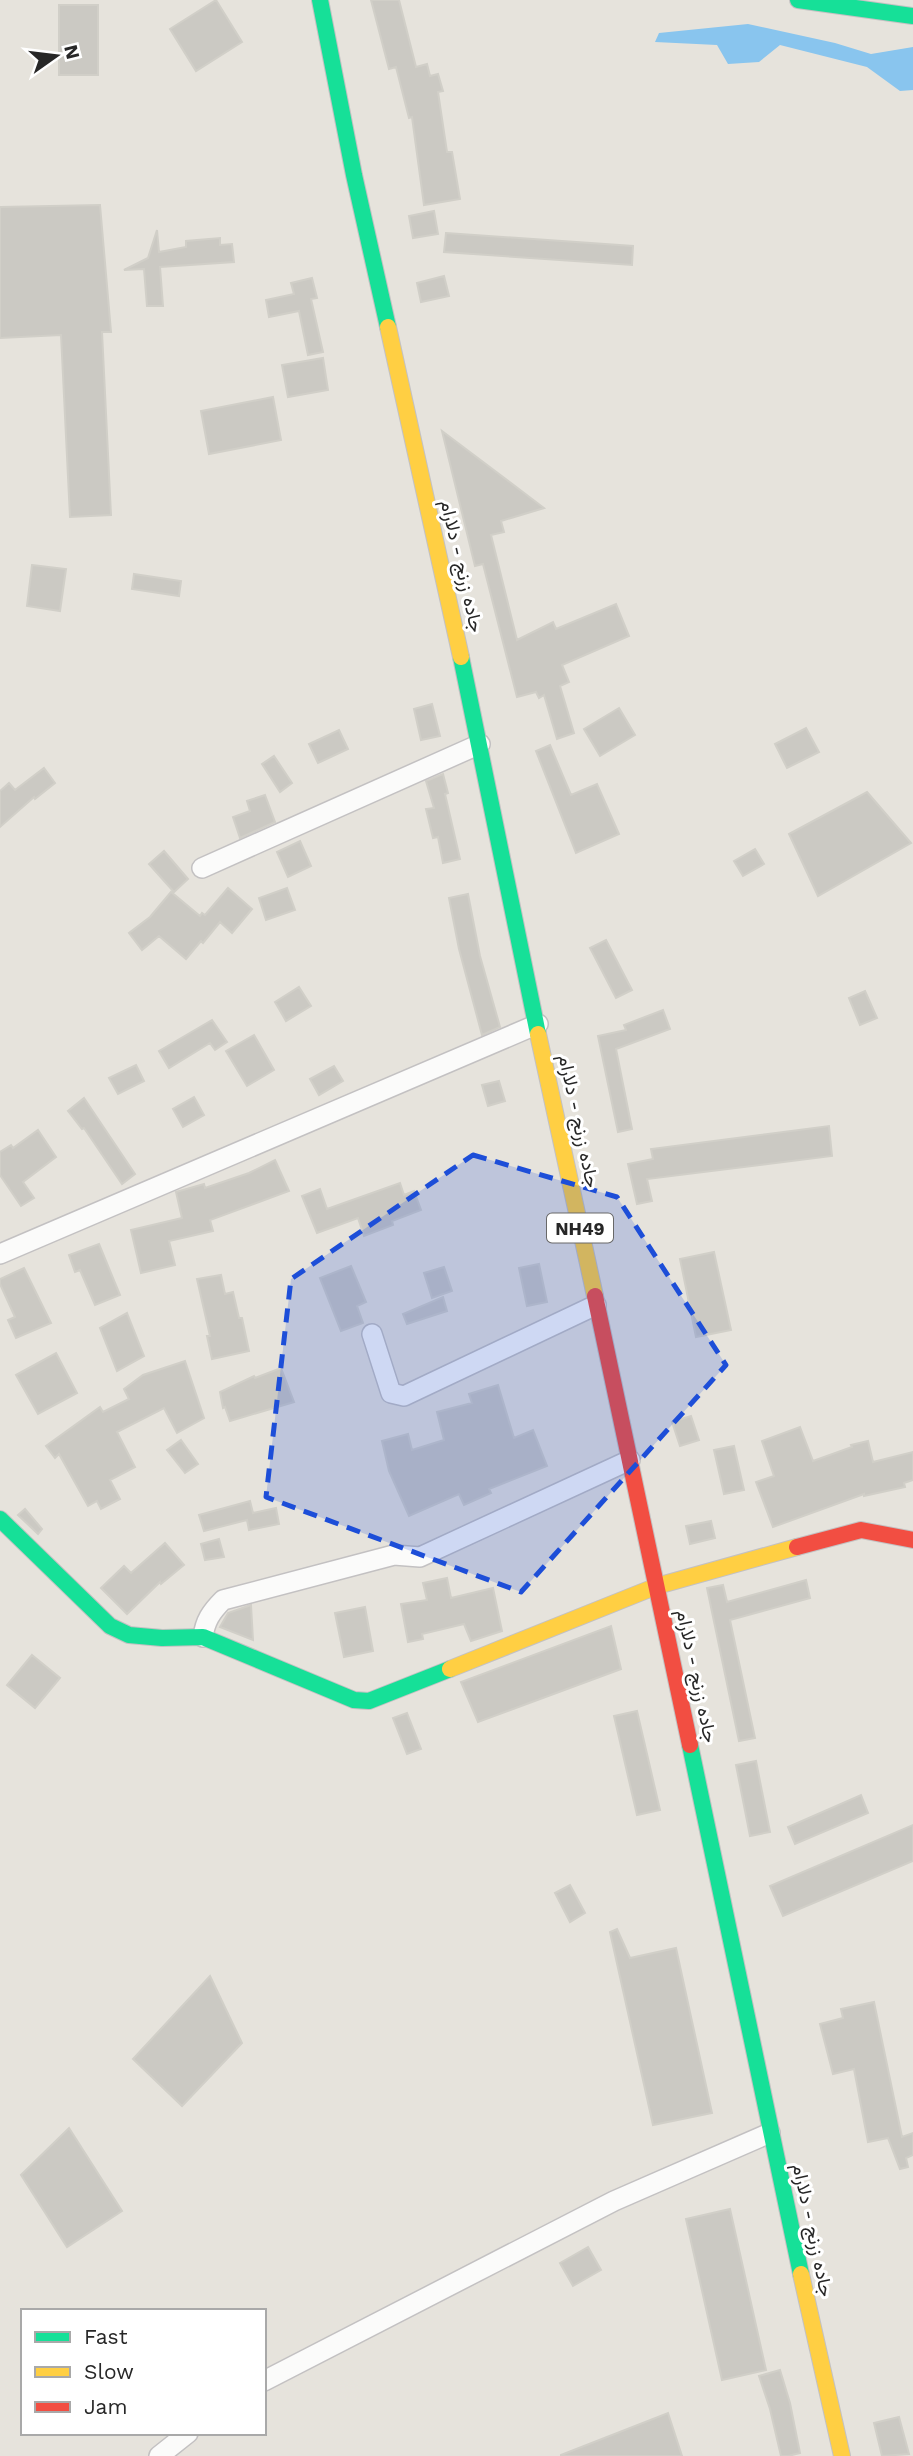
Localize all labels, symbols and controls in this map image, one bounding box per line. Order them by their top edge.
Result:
north arrow [21,21,91,91]
text: N [59,42,85,62]
street label: جاده زرنج - دلارام [434,497,488,635]
street label: جاده زرنج - دلارام [552,1052,604,1190]
road number: NH49 [547,1213,613,1242]
street label: جاده زرنج - دلارام [670,1607,722,1745]
street label: جاده زرنج - دلارام [786,2161,838,2299]
legend [21,2309,266,2435]
text: Fast [84,2324,128,2349]
text: Slow [84,2359,134,2384]
text: Jam [84,2394,127,2419]

